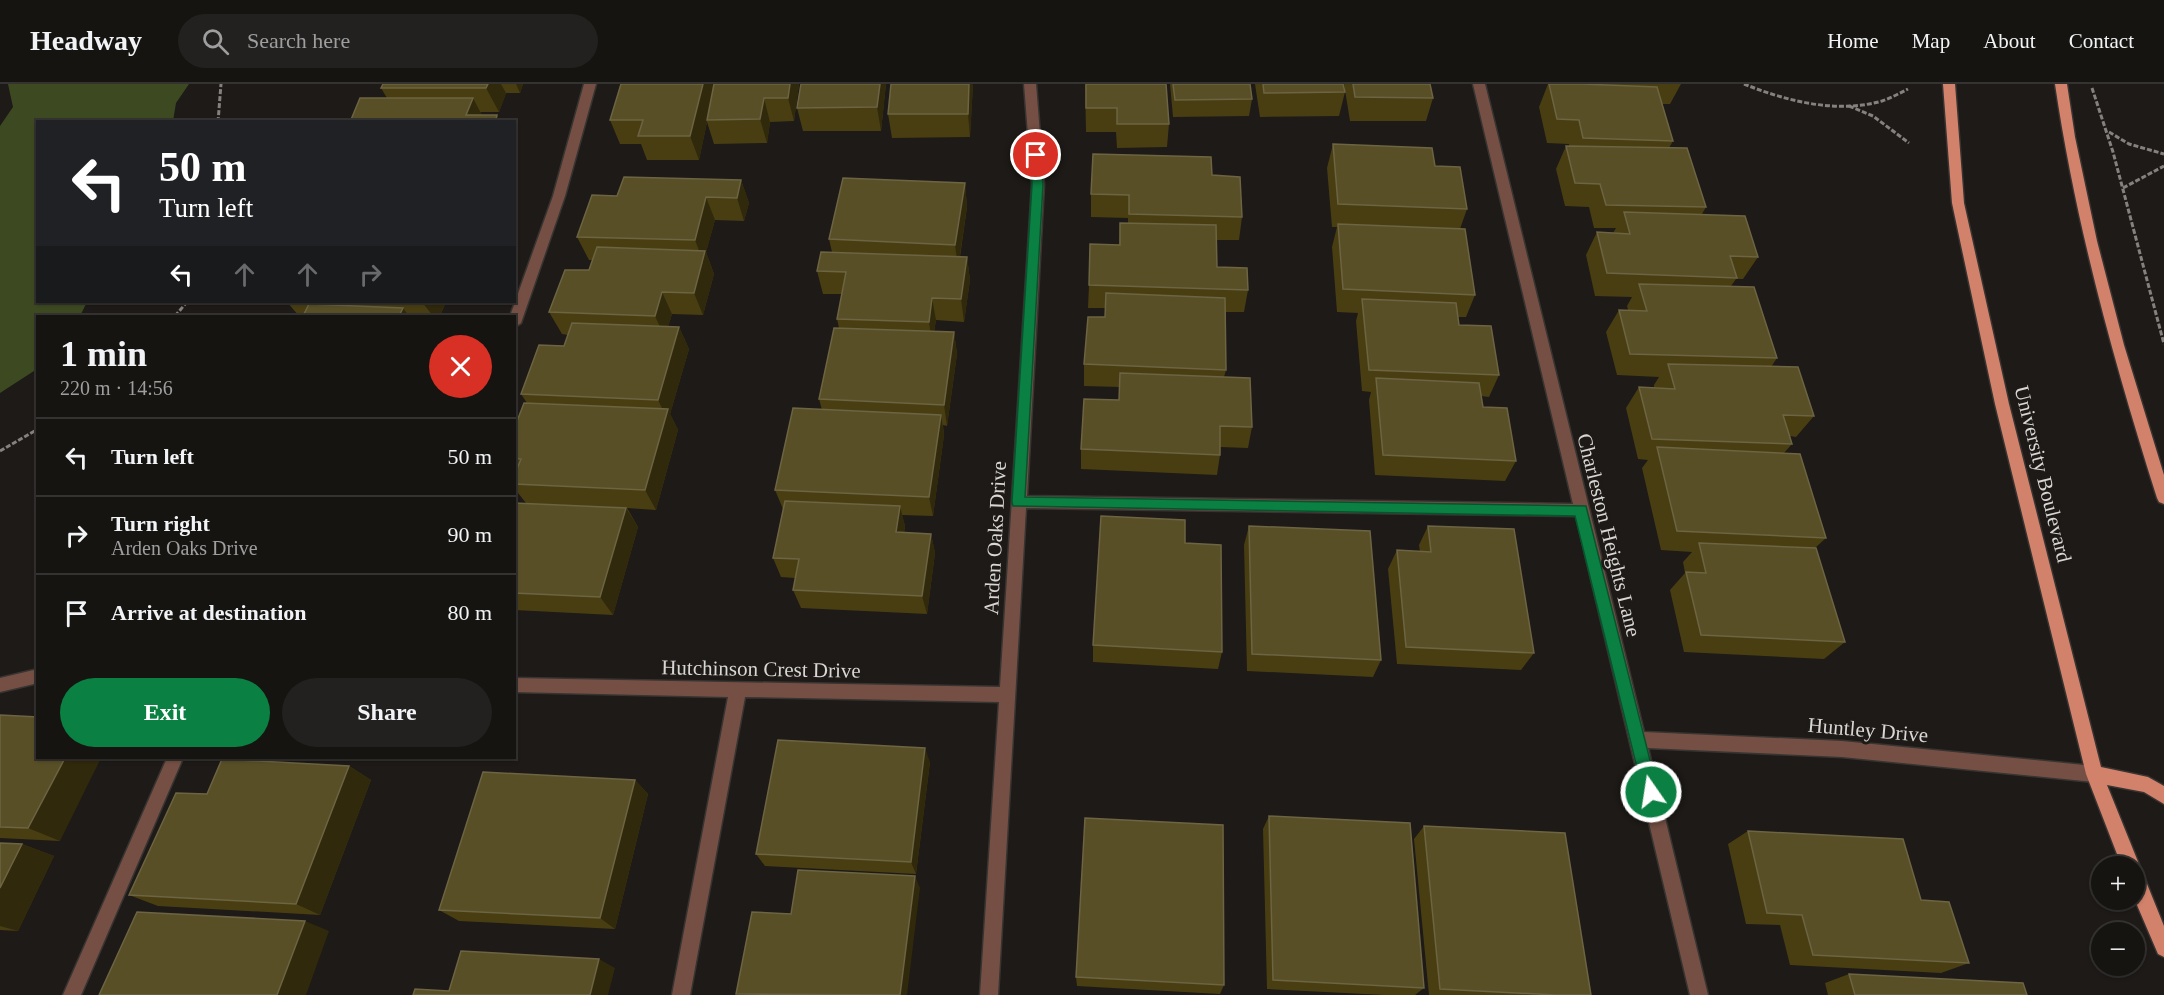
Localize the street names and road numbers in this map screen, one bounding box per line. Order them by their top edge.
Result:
street label: University Boulevard [2009,383,2077,565]
street label: Charleston Heights Lane [1572,431,1646,639]
street label: Arden Oaks Drive [979,461,1011,615]
street label: Hutchinson Crest Drive [661,655,861,683]
street label: Huntley Drive [1807,713,1929,747]

